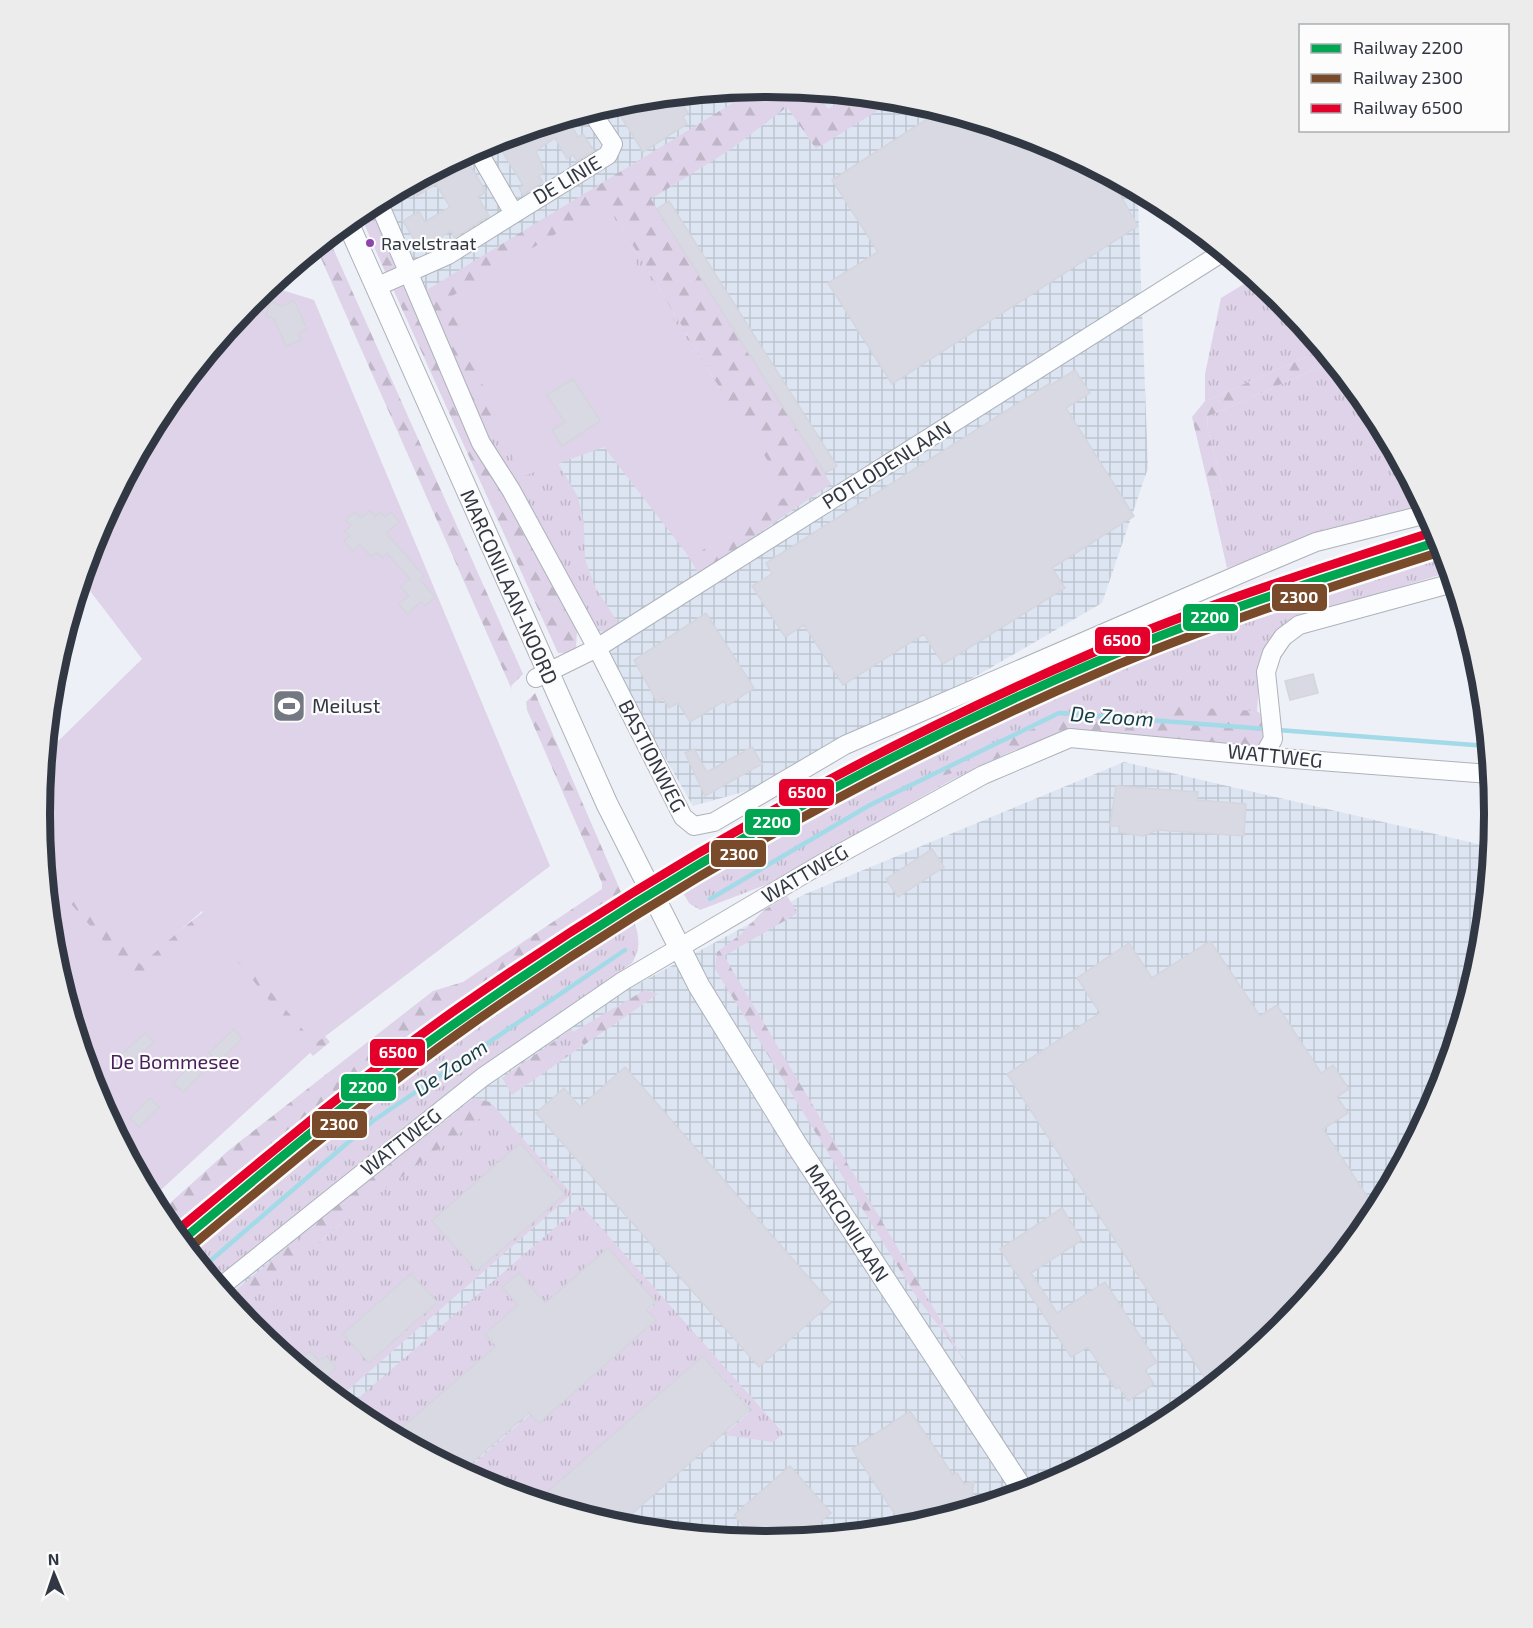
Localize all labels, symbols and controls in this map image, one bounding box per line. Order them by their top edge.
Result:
legend [1299,24,1509,132]
text: Railway 2200 [1353,36,1463,58]
text: Railway 2300 [1353,66,1463,88]
text: Railway 6500 [1353,96,1463,118]
street label: DE LINIE [528,150,605,209]
place label: Ravelstraat [381,232,476,254]
marker: Ravelstraat [364,237,376,249]
street label: POTLODENLAAN [817,415,955,513]
street label: MARCONILAAN-NOORD [456,485,564,688]
line badge: 2300 [1271,583,1328,612]
text: 2300 [1280,587,1318,606]
line badge: 2200 [1182,603,1239,632]
text: 2200 [1191,607,1229,626]
line badge: 6500 [1094,626,1151,655]
text: 6500 [1103,630,1141,649]
sports icon: Meilust [271,688,307,724]
place label: Meilust [312,693,381,717]
street label: BASTIONWEG [614,695,691,816]
water label: De Zoom [1070,700,1155,731]
street label: WATTWEG [1226,738,1324,772]
line badge: 6500 [778,778,835,807]
text: 6500 [788,782,826,801]
line badge: 2200 [744,808,801,836]
text: 2200 [753,812,791,831]
line badge: 2300 [710,839,767,868]
street label: WATTWEG [757,839,852,907]
text: 2300 [720,844,758,863]
water label: De Zoom [409,1033,492,1100]
line badge: 6500 [369,1038,426,1067]
text: 6500 [379,1042,417,1061]
park label: De Bommesee [110,1049,240,1073]
line badge: 2200 [340,1073,397,1102]
text: 2200 [349,1077,387,1096]
street label: WATTWEG [355,1102,445,1180]
line badge: 2300 [311,1110,368,1139]
text: 2300 [320,1114,358,1133]
street label: MARCONILAAN [801,1159,895,1286]
north arrow [24,1544,84,1604]
text: N [47,1549,60,1568]

